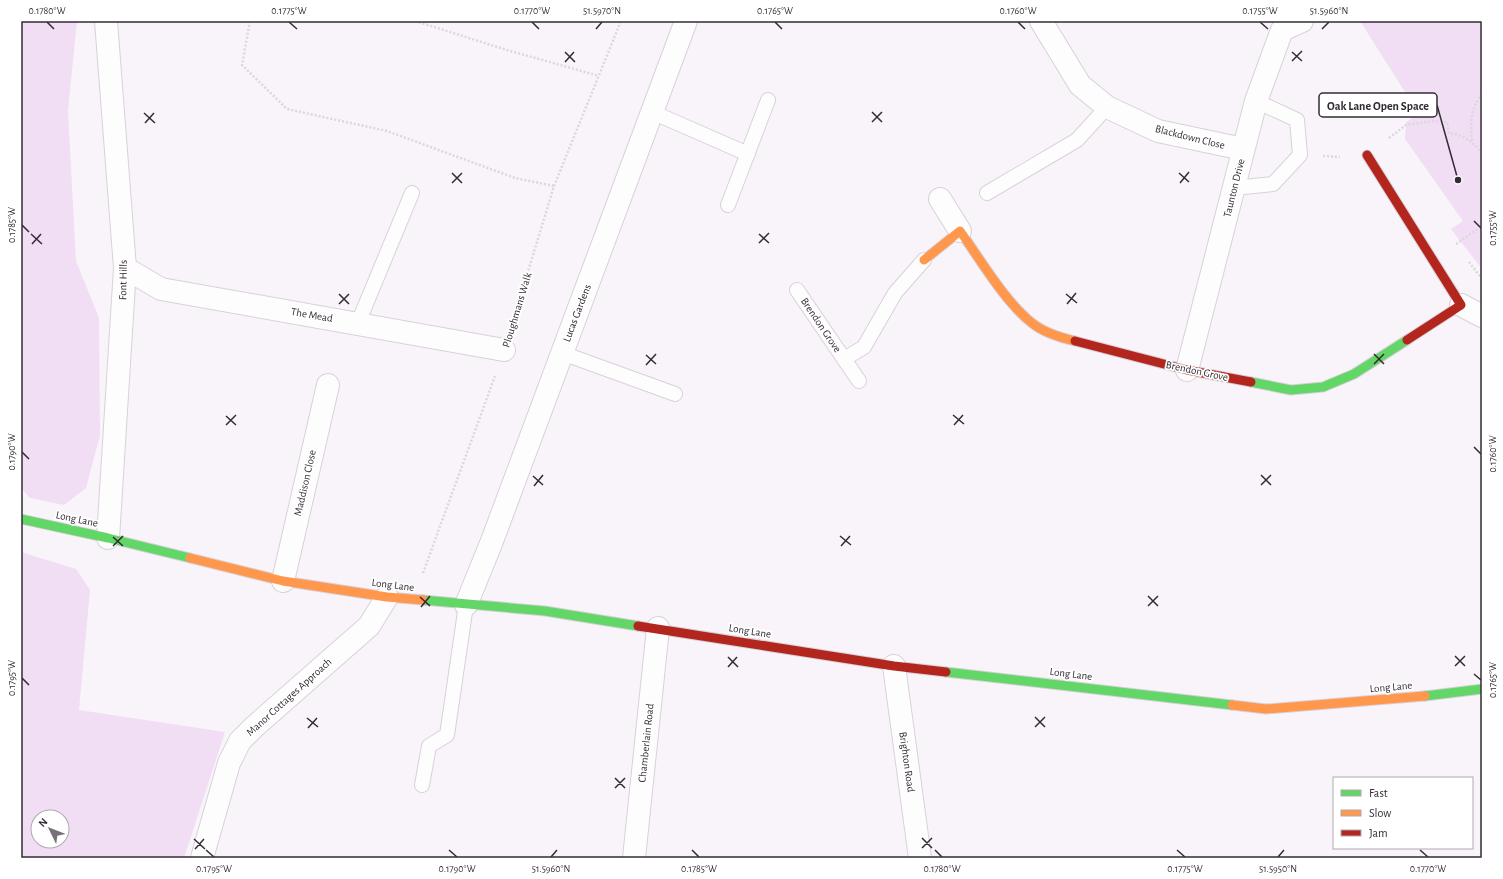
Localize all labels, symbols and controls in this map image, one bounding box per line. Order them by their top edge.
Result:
text: 0.1780°W [28,6,66,16]
text: 0.1775°W [271,6,307,16]
text: 0.1770°W [514,6,550,16]
text: 51.5970°N [583,6,621,16]
text: 0.1765°W [757,6,793,16]
text: 0.1760°W [999,6,1037,16]
text: 0.1755°W [1242,6,1278,16]
text: 51.5960°N [1310,6,1348,16]
callout: Oak Lane Open Space [1319,93,1437,117]
text: Oak Lane Open Space [1327,100,1429,112]
street label: Blackdown Close [1154,123,1226,151]
street label: Taunton Drive [1221,158,1247,218]
text: 0.1785°W [7,207,17,243]
text: 0.1755°W [1488,210,1498,246]
street label: Font Hills [117,260,129,300]
street label: Ploughmans Walk [500,271,534,349]
street label: Lucas Gardens [561,283,593,343]
street label: Brendon Grove [799,296,843,354]
street label: The Mead [290,306,334,324]
street label: Brendon Grove [1165,359,1229,383]
text: 0.1790°W [7,433,17,471]
text: 0.1760°W [1488,435,1498,473]
street label: Maddison Close [292,449,318,517]
street label: Long Lane [55,509,99,529]
street label: Long Lane [371,577,415,593]
street label: Long Lane [728,622,772,640]
street label: Manor Cottages Approach [244,656,334,738]
text: 0.1795°W [7,660,17,696]
text: 0.1765°W [1488,662,1498,698]
street label: Long Lane [1049,666,1093,682]
street label: Long Lane [1369,680,1413,694]
street label: Chamberlain Road [636,703,656,783]
street label: Brighton Road [897,731,917,793]
legend [1333,777,1473,849]
text: Fast [1369,787,1388,799]
text: Slow [1369,807,1391,819]
north arrow [30,809,70,849]
text: N [36,816,50,829]
text: Jam [1369,827,1388,839]
text: 0.1795°W [196,864,232,874]
text: 0.1790°W [438,864,476,874]
text: 51.5960°N [532,864,570,874]
text: 0.1785°W [681,864,717,874]
text: 0.1780°W [923,864,961,874]
text: 0.1775°W [1167,864,1203,874]
text: 51.5950°N [1259,864,1297,874]
text: 0.1770°W [1410,864,1446,874]

